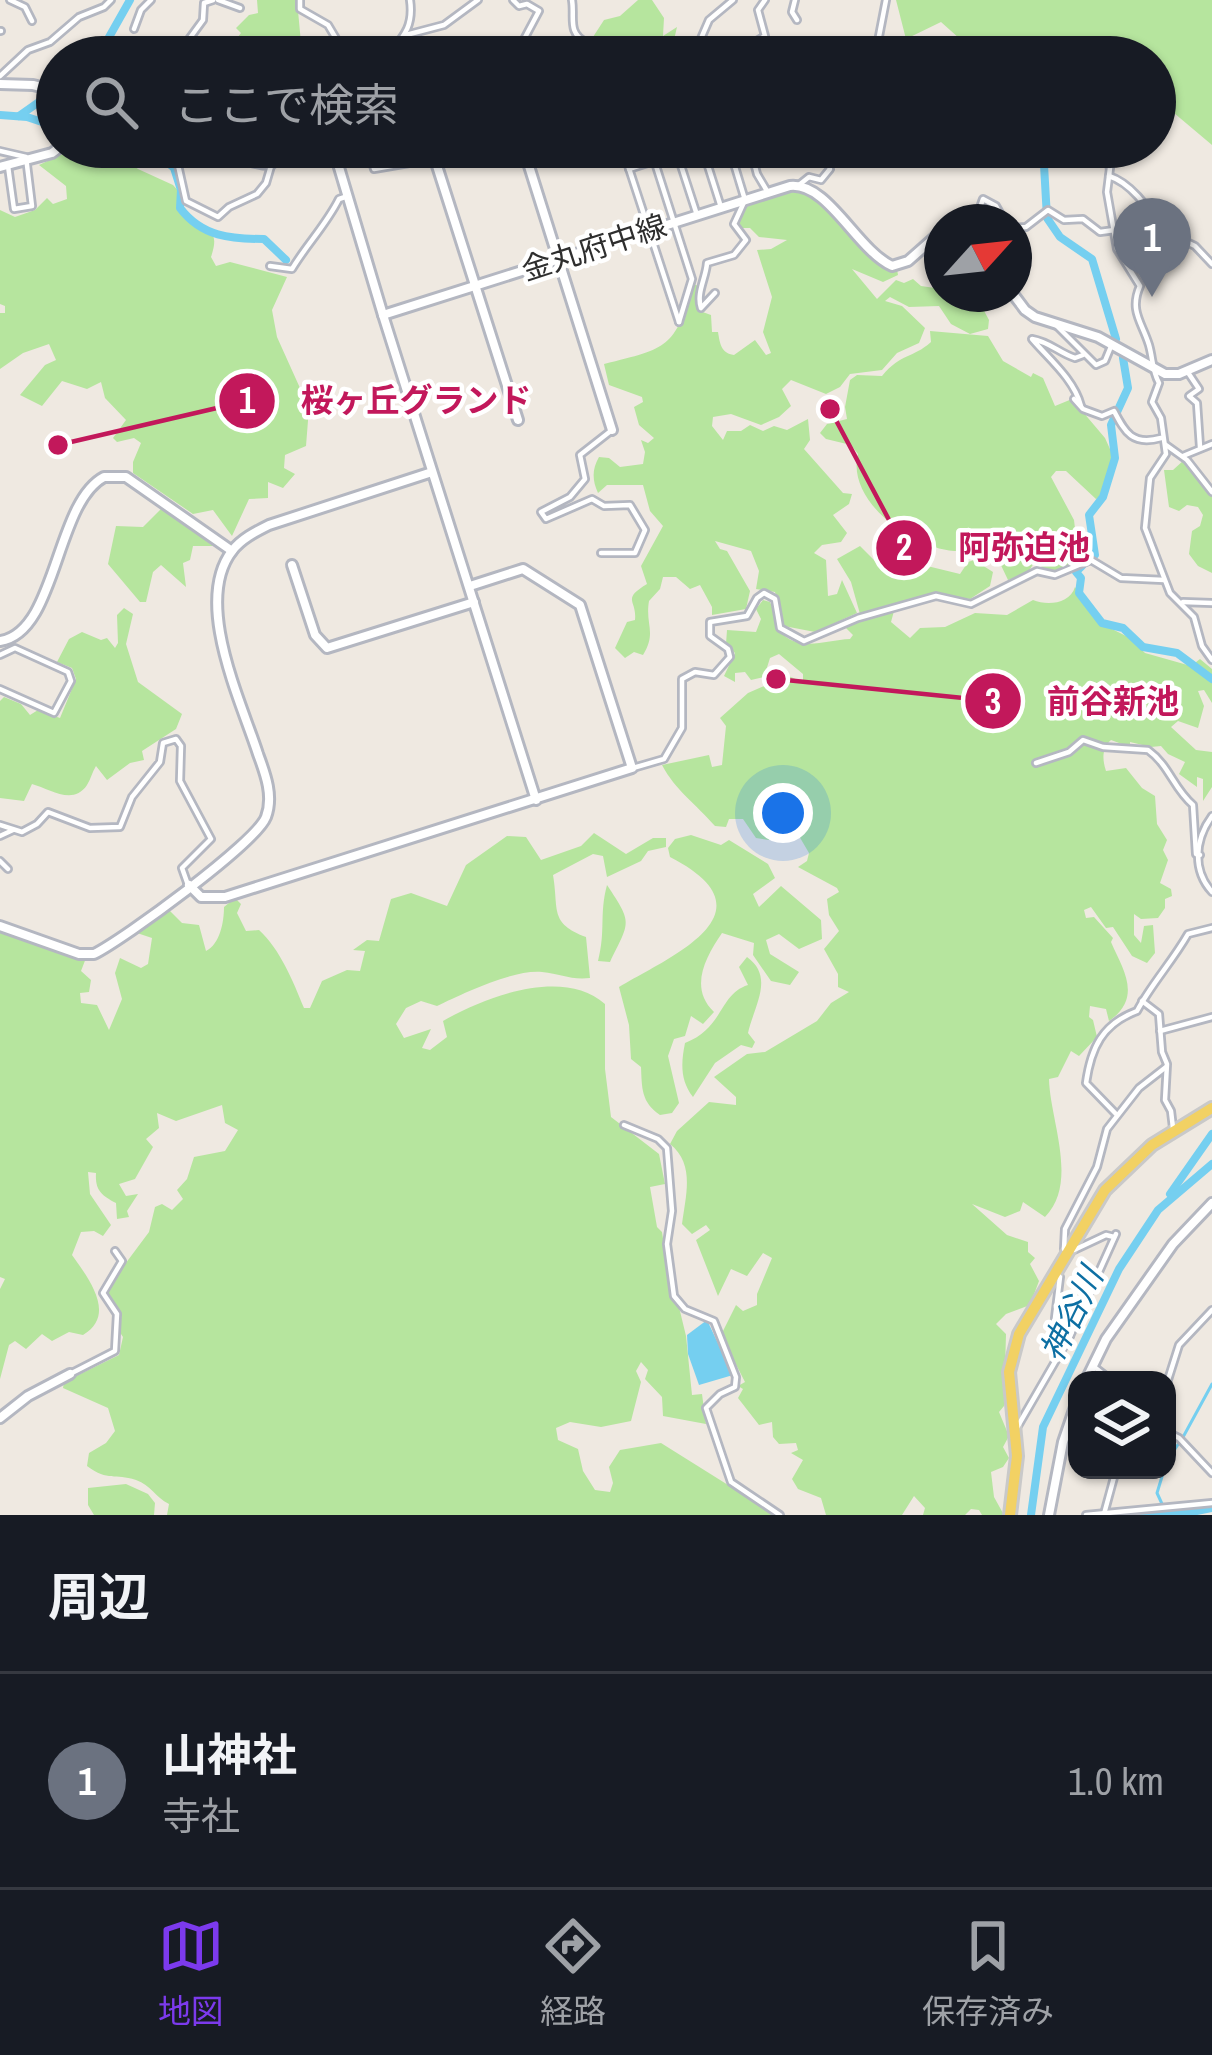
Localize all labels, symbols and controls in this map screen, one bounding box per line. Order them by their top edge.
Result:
search box [36,36,1176,168]
icon: search [78,69,144,135]
text: ここで検索 [174,74,399,135]
pin: 1 [1113,198,1191,297]
north arrow [924,204,1032,312]
street label: 金丸府中線 [516,205,671,289]
callout: 桜ヶ丘グランド [217,366,556,435]
text: 1 [239,376,256,424]
text: 桜ヶ丘グランド [301,378,532,422]
callout: 阿弥迫池 [874,513,1114,582]
text: 2 [896,523,912,571]
text: 阿弥迫池 [958,525,1090,569]
callout: 前谷新池 [963,666,1203,735]
text: 3 [985,677,1001,725]
text: 前谷新池 [1047,679,1179,723]
your location [753,783,813,843]
water label: 神谷川 [1030,1257,1114,1368]
map controls [1068,1371,1176,1479]
button: layers [1068,1371,1176,1479]
text: 周辺 [48,1562,150,1631]
text: 山神社 [162,1724,297,1785]
text: 1 [78,1755,96,1807]
text: 1.0 km [1068,1755,1164,1807]
text: 寺社 [162,1790,240,1842]
tab: 地図 [158,1913,224,2033]
tab: 経路 [540,1913,606,2033]
tab: 保存済み [922,1913,1054,2033]

